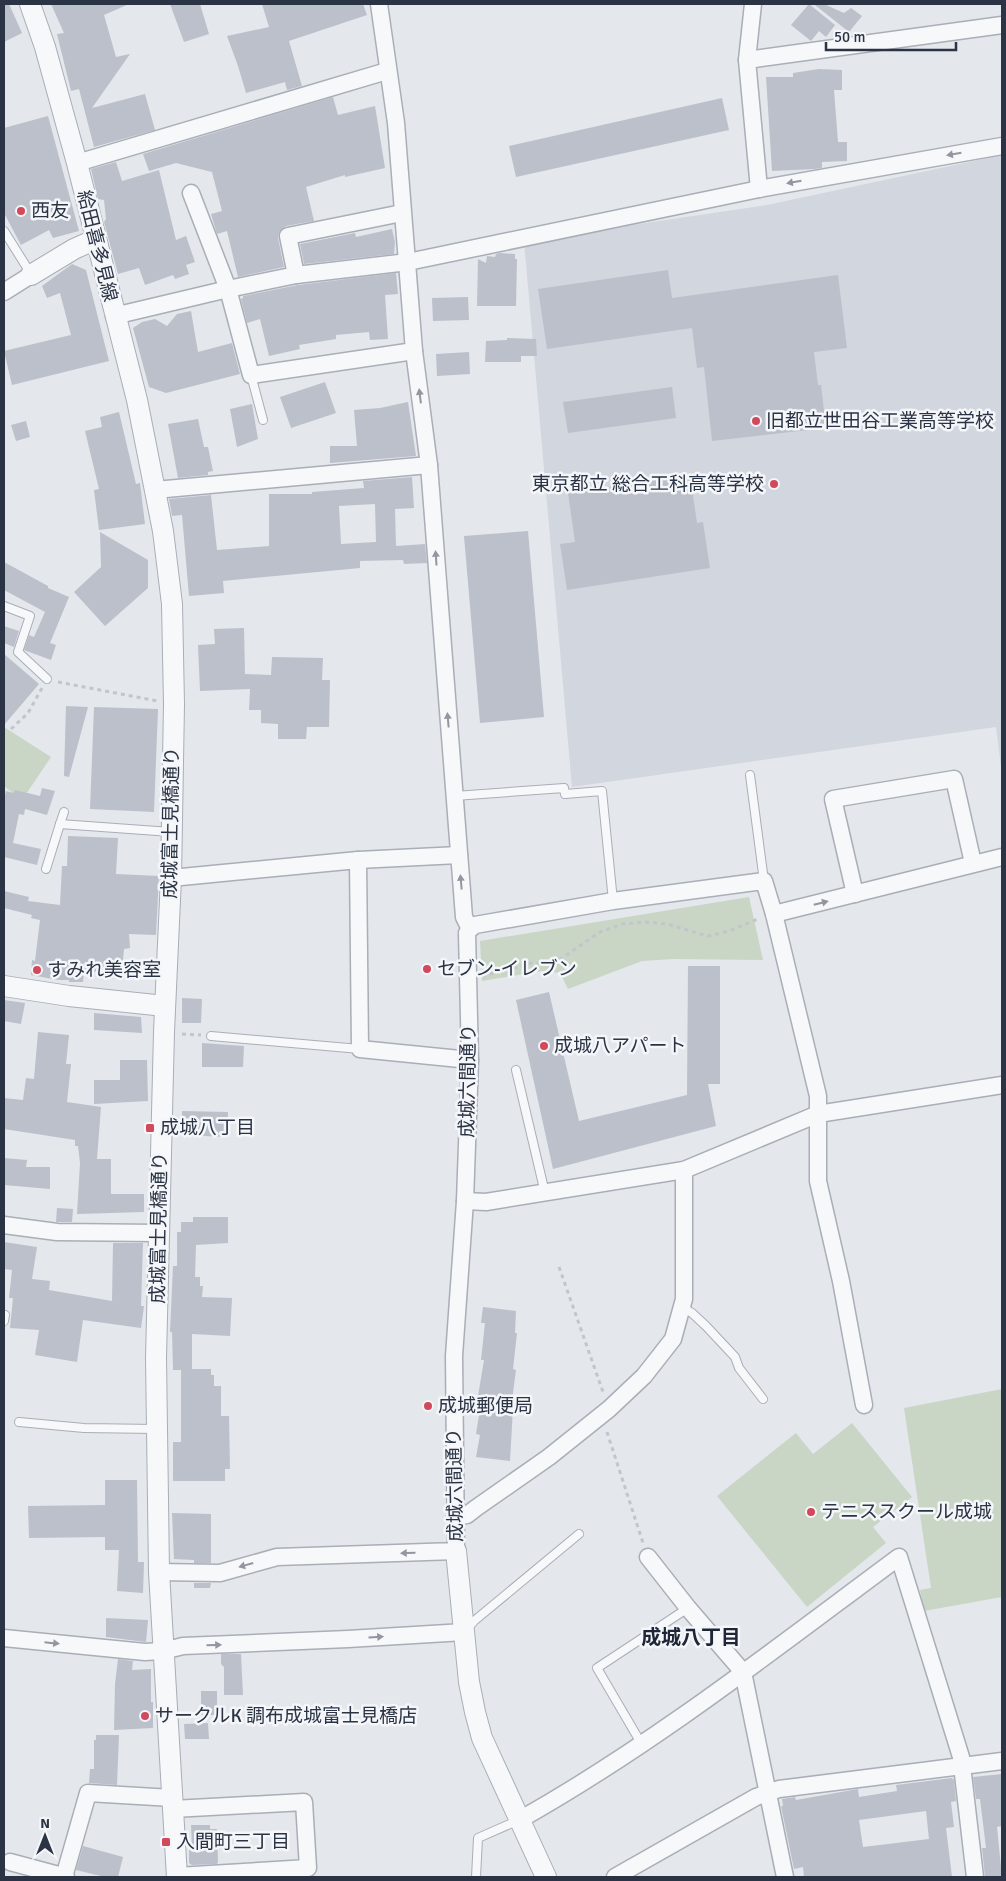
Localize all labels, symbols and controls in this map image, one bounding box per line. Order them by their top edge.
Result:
scale bar [826,20,956,52]
text: 50 m [834,28,865,46]
one-way arrow [946,151,962,159]
one-way arrow [786,179,802,187]
street label: 給田喜多見線 [72,188,122,304]
place label: 西友 [31,199,69,223]
marker: 西友 [15,205,27,217]
one-way arrow [416,388,424,404]
place label: 旧都立世田谷工業高等学校 [766,409,994,433]
marker: 旧都立世田谷工業高等学校 [750,415,762,427]
place label: 東京都立 総合工科高等学校 [532,472,764,496]
marker: 東京都立 総合工科高等学校 [768,478,780,490]
one-way arrow [431,550,439,566]
one-way arrow [444,712,452,728]
street label: 成城富士見橋通り [158,747,184,899]
one-way arrow [456,874,464,890]
one-way arrow [814,898,829,906]
place label: セブン-イレブン [437,957,577,981]
place label: すみれ美容室 [47,958,161,982]
marker: セブン-イレブン [421,963,433,975]
marker: すみれ美容室 [31,964,43,976]
street label: 成城六間通り [455,1024,481,1138]
place label: 成城八アパート [554,1034,687,1058]
marker: 成城八アパート [538,1040,550,1052]
place label: 成城八丁目 [160,1116,255,1140]
marker: 成城八丁目 [144,1122,156,1134]
street label: 成城富士見橋通り [146,1152,172,1304]
place label: 成城郵便局 [438,1394,533,1418]
marker: 成城郵便局 [422,1400,434,1412]
street label: 成城六間通り [442,1428,468,1542]
place label: テニススクール成城 [821,1500,992,1524]
marker: テニススクール成城 [805,1506,817,1518]
one-way arrow [399,1549,415,1557]
one-way arrow [239,1562,254,1570]
district label: 成城八丁目 [641,1625,741,1650]
one-way arrow [368,1633,384,1641]
one-way arrow [45,1639,61,1647]
one-way arrow [206,1641,222,1649]
place label: サークルK 調布成城富士見橋店 [155,1704,417,1728]
marker: サークルK 調布成城富士見橋店 [139,1710,151,1722]
north arrow [20,1811,70,1861]
text: N [40,1815,50,1832]
place label: 入間町三丁目 [176,1830,290,1854]
marker: 入間町三丁目 [160,1836,172,1848]

